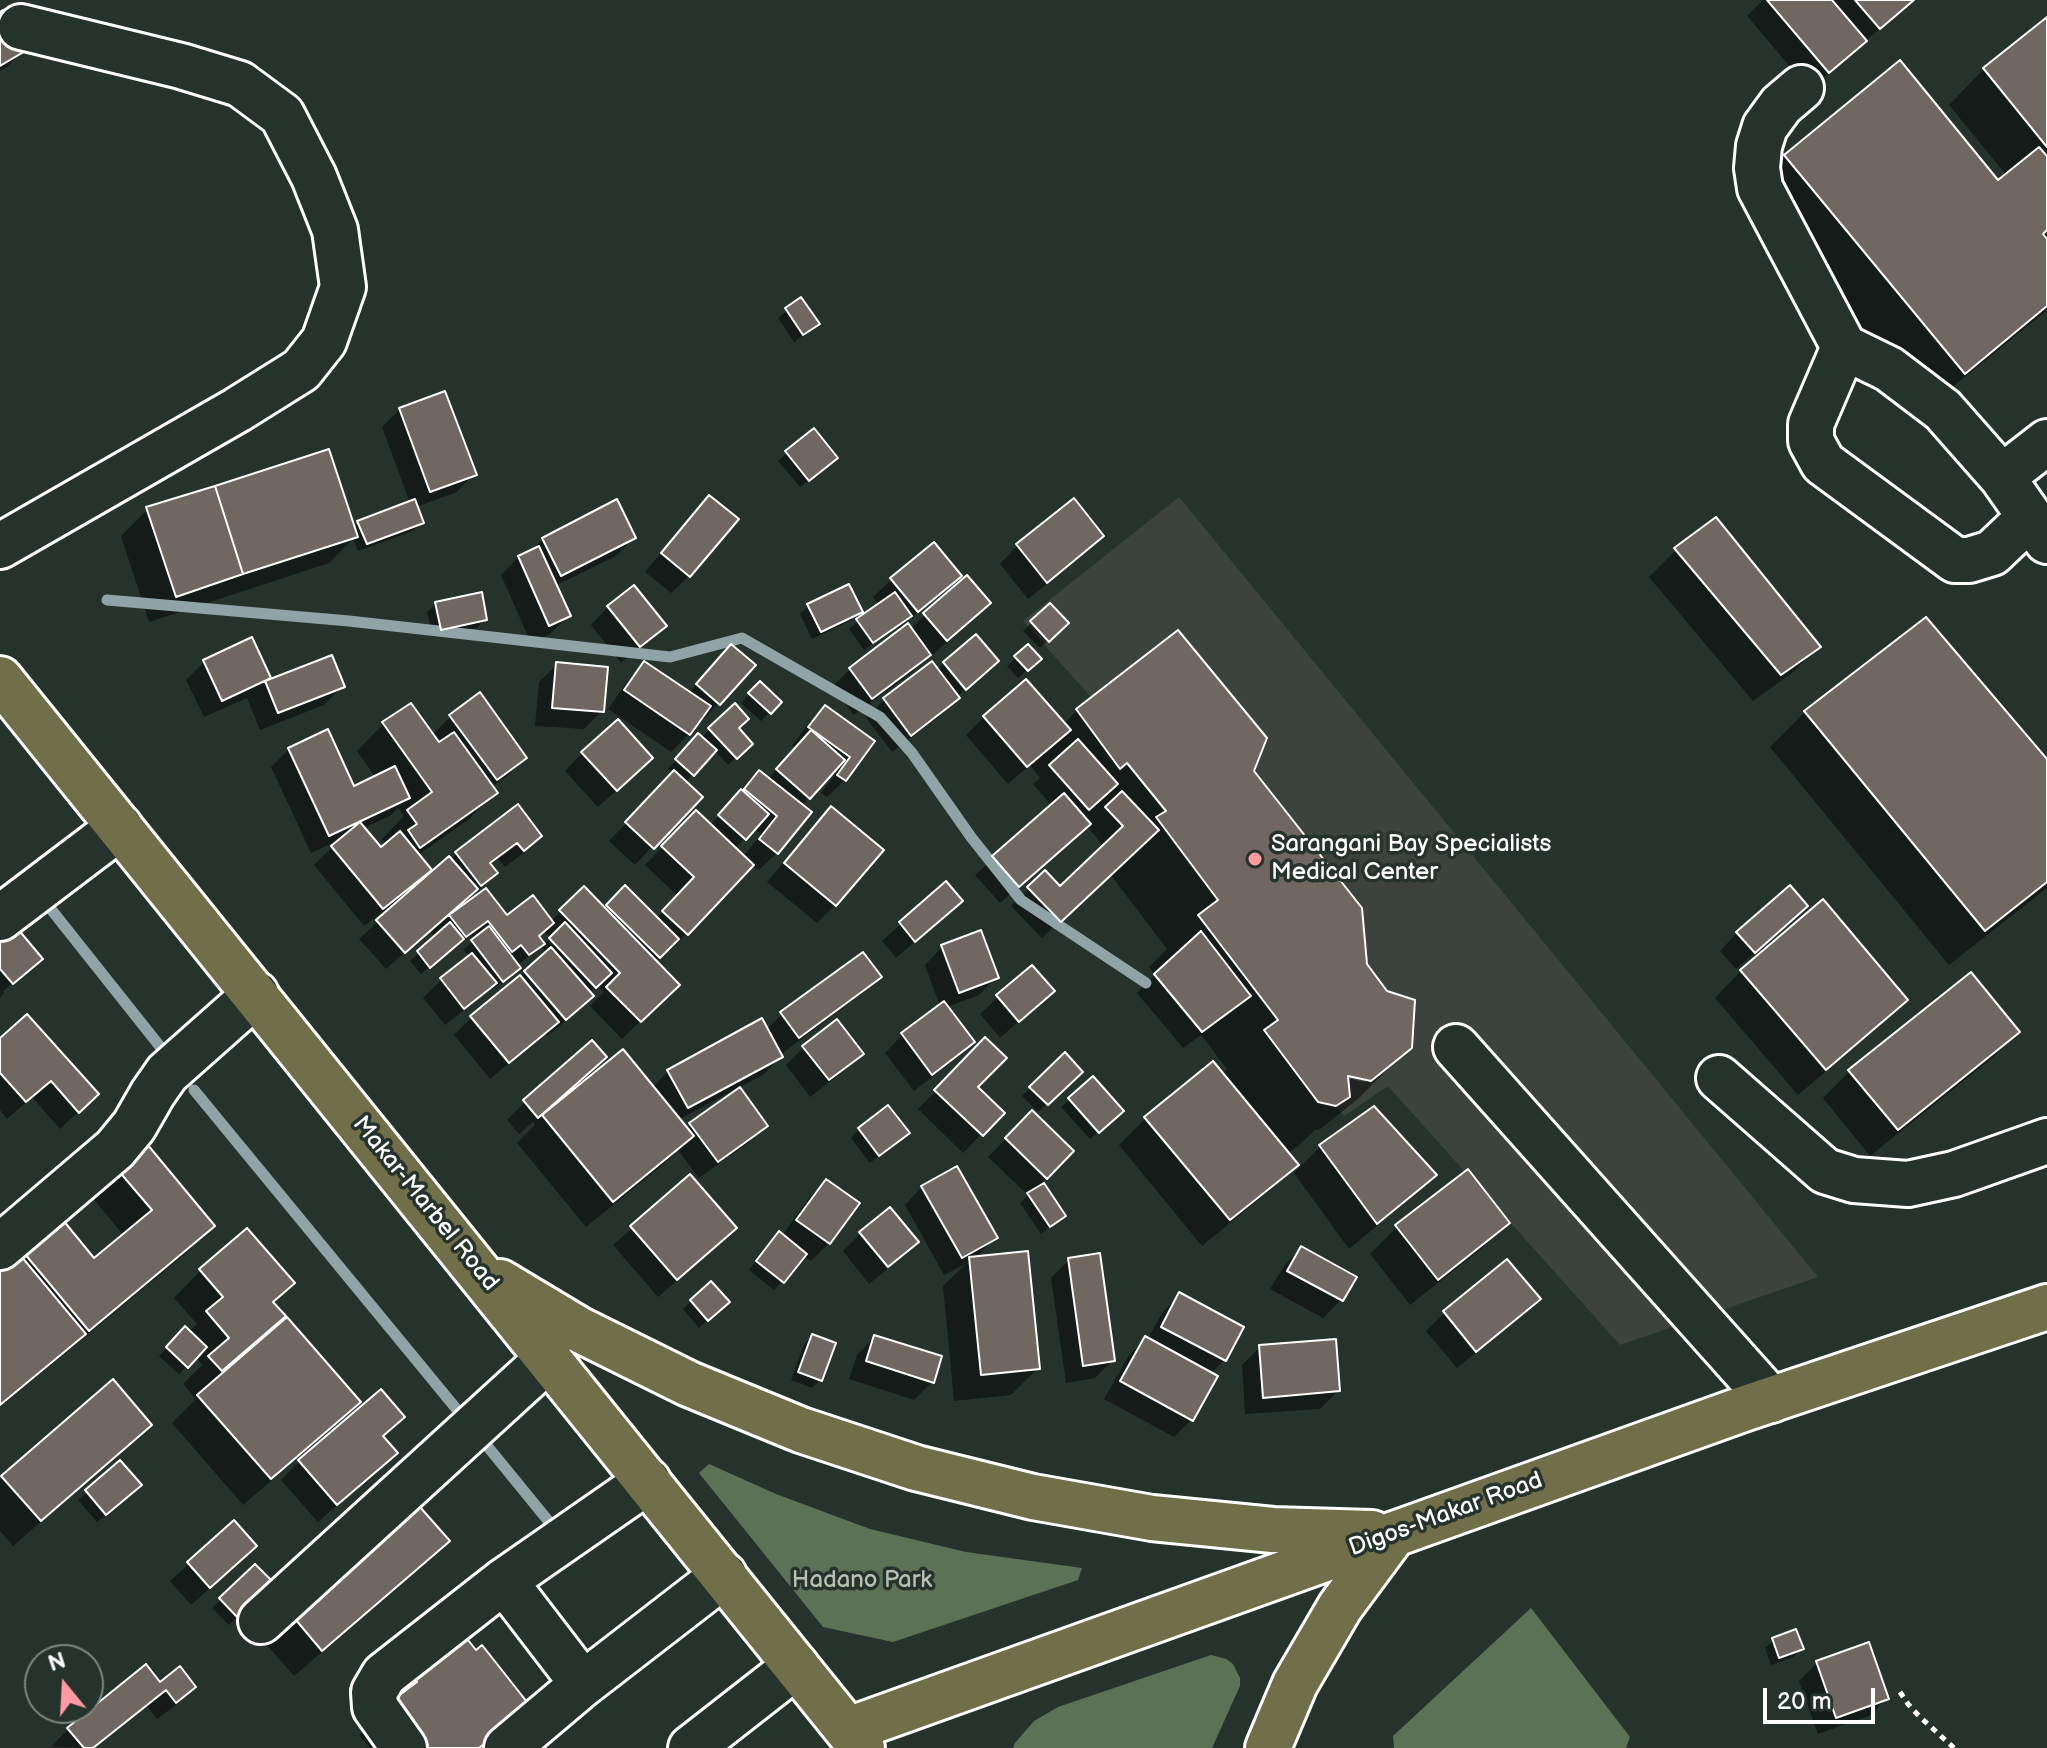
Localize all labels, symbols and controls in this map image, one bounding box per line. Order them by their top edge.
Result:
place label: Sarangani Bay Specialists Medical Center [1271,831,1551,887]
marker: Sarangani Bay Specialists Medical Center [1246,850,1264,868]
street label: Makar-Marbel Road [346,1111,504,1297]
street label: Digos-Makar Road [1345,1467,1547,1563]
park label: Hadano Park [792,1567,932,1595]
north arrow [24,1644,104,1724]
text: N [45,1647,69,1678]
scale bar [1767,1672,1879,1722]
text: 20 m [1777,1687,1832,1716]

